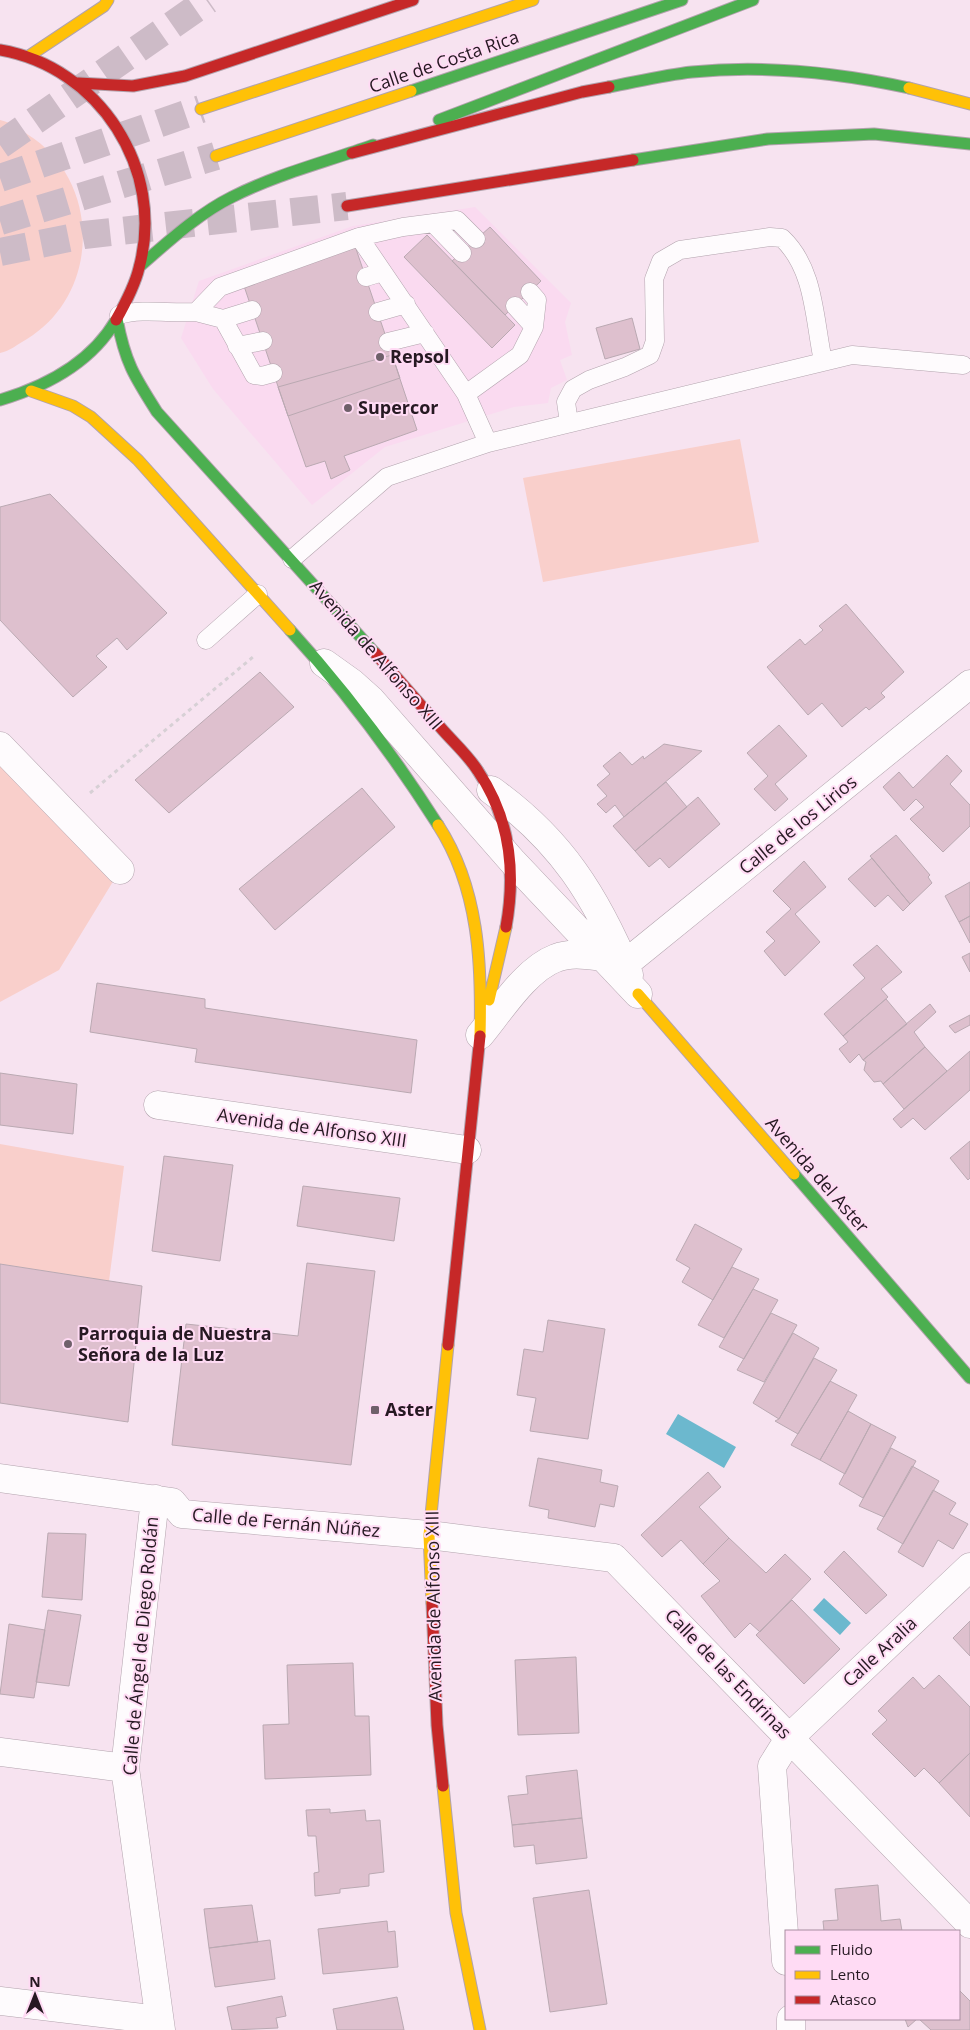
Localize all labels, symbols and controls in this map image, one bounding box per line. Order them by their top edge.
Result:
street label: Calle de Costa Rica [365,24,522,98]
place label: Repsol [390,344,450,368]
marker: Repsol [374,351,386,363]
place label: Supercor [358,395,439,419]
marker: Supercor [342,402,354,414]
street label: Avenida de Alfonso XIII [305,574,448,734]
street label: Calle de los Lirios [734,769,861,879]
street label: Avenida de Alfonso XIII [216,1102,408,1152]
street label: Avenida del Aster [761,1111,875,1238]
place label: Parroquia de Nuestra Señora de la Luz [78,1321,272,1366]
marker: Parroquia de Nuestra Señora de la Luz [62,1338,74,1350]
place label: Aster [385,1397,433,1421]
marker: Aster [369,1404,381,1416]
street label: Calle de Fernán Núñez [191,1502,381,1542]
street label: Avenida de Alfonso XIII [419,1510,447,1702]
street label: Calle de Ángel de Diego Roldán [117,1515,163,1776]
street label: Calle de las Endrinas [660,1603,797,1744]
street label: Calle Aralia [837,1611,922,1692]
legend [785,1930,960,2020]
text: Fluido [830,1939,873,1959]
text: Lento [830,1964,870,1984]
north arrow [10,1970,60,2020]
text: N [29,1972,41,1991]
text: Atasco [830,1989,877,2009]

